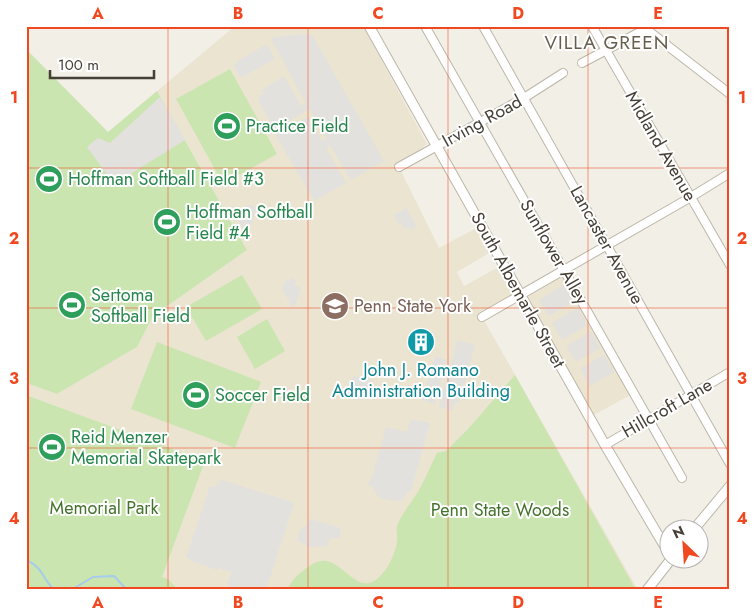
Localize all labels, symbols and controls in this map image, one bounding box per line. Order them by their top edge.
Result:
text: A [91,2,104,25]
text: B [233,2,243,25]
text: C [372,2,384,25]
text: D [512,2,524,25]
text: E [653,2,663,25]
district label: VILLA GREEN [544,29,670,56]
scale bar [50,48,154,80]
text: 100 m [58,54,99,76]
text: 1 [10,86,18,109]
street label: Midland Avenue [619,86,703,206]
text: 1 [738,86,746,109]
street label: Irving Road [437,88,527,154]
sports icon: Practice Field [212,111,242,141]
place label: Practice Field [246,113,349,139]
sports icon: Hoffman Softball Field #3 [34,164,64,194]
place label: Hoffman Softball Field #3 [68,166,264,192]
street label: Lancaster Avenue [564,181,650,309]
street label: Sunflower Alley [513,195,595,309]
place label: Hoffman Softball Field #4 [186,199,313,246]
sports icon: Hoffman Softball Field #4 [152,207,182,237]
street label: South Albemarle Street [464,207,572,373]
text: 2 [9,227,19,250]
text: 2 [737,227,747,250]
place label: Sertoma Softball Field [91,282,190,329]
sports icon: Sertoma Softball Field [57,290,87,320]
school or university icon: Penn State York [320,291,350,321]
place label: Penn State York [354,293,471,319]
building icon: John J. Romano Administration Building [406,327,436,357]
place label: John J. Romano Administration Building [332,357,510,404]
text: 3 [9,367,19,390]
text: 3 [737,367,747,390]
street label: Hillcroft Lane [617,372,717,444]
sports icon: Soccer Field [181,380,211,410]
place label: Soccer Field [215,382,310,408]
place label: Reid Menzer Memorial Skatepark [71,424,221,471]
sports icon: Reid Menzer Memorial Skatepark [37,432,67,462]
park label: Memorial Park [50,495,158,521]
park label: Penn State Woods [431,497,569,523]
text: 4 [8,507,20,530]
text: 4 [736,507,748,530]
north arrow [658,518,708,568]
text: N [669,521,688,544]
text: A [91,591,104,614]
text: B [233,591,243,614]
text: C [372,591,384,614]
text: D [512,591,524,614]
text: E [653,591,663,614]

